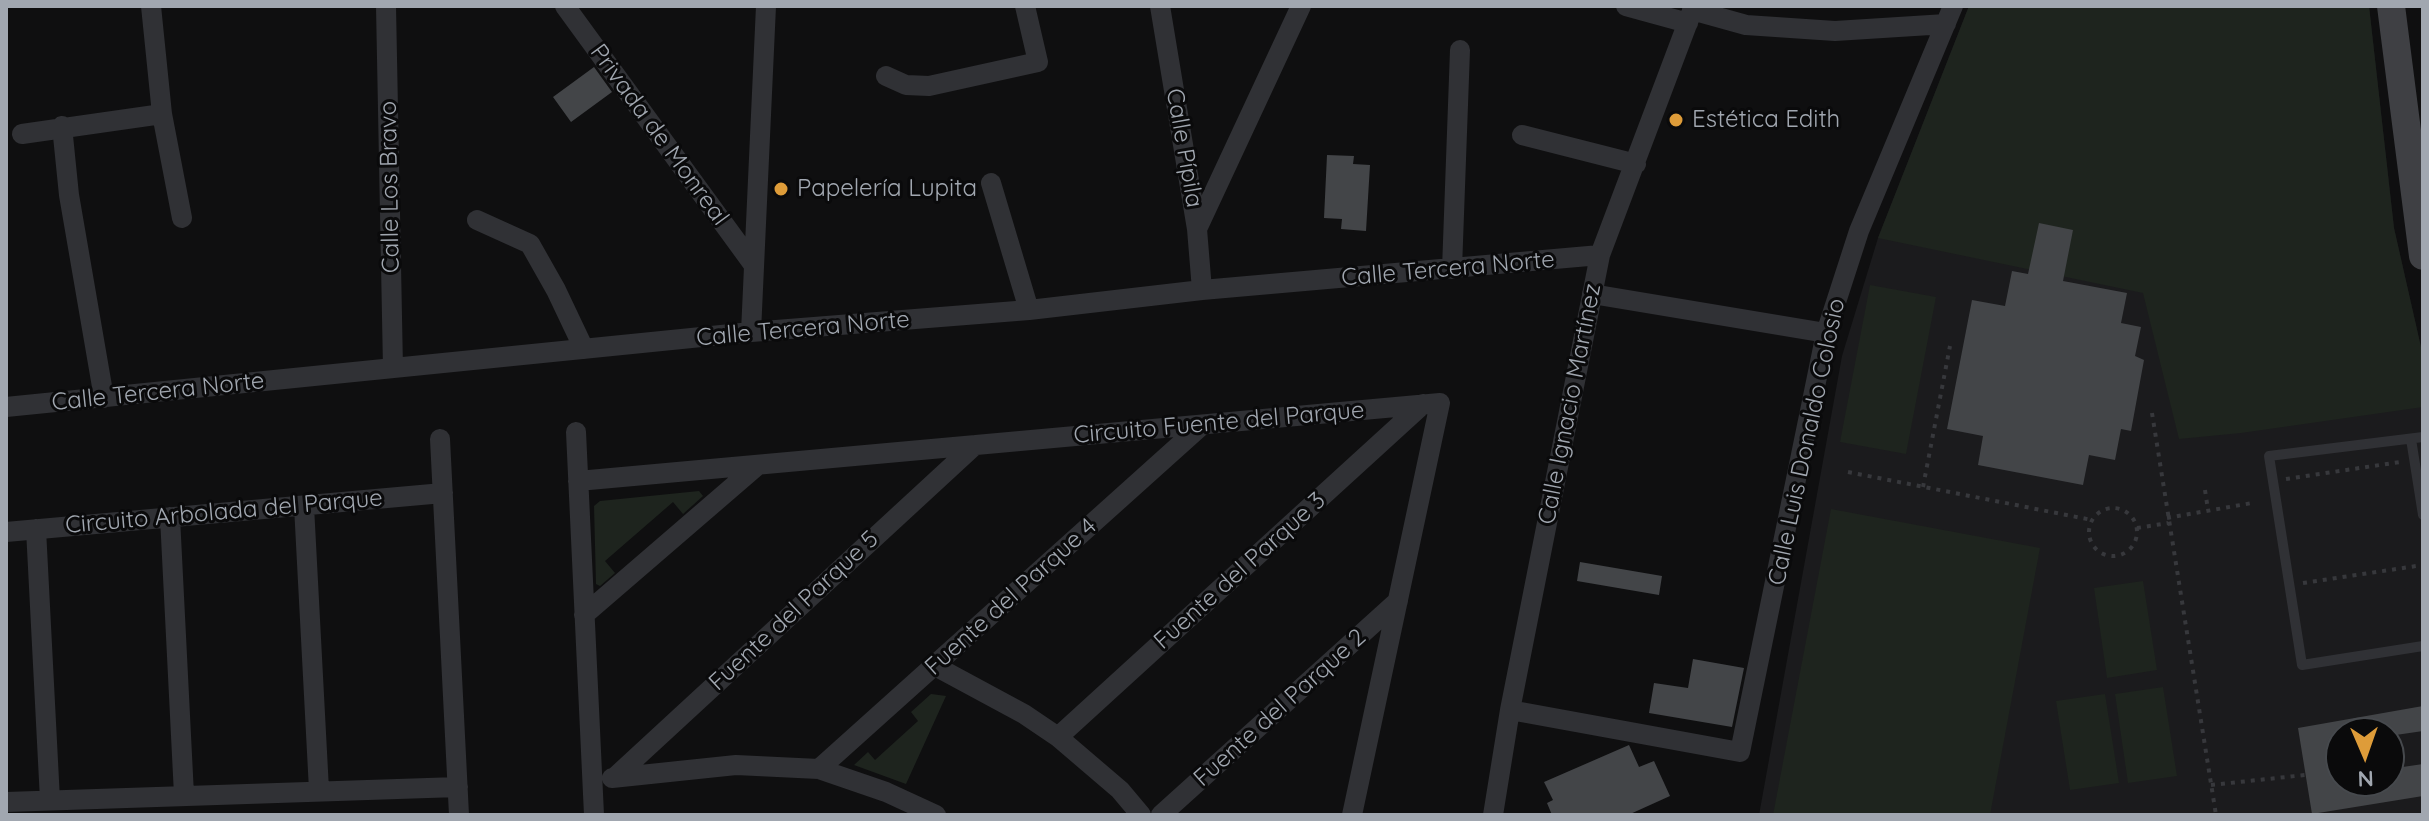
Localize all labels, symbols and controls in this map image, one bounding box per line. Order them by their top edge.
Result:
street label: Privada de Monreal [584,39,734,231]
street label: Calle Pípila [1159,86,1209,210]
street label: Calle Los Bravo [374,101,406,273]
place label: Estética Edith [1692,106,1840,134]
marker: Estética Edith [1667,111,1685,129]
place label: Papelería Lupita [797,175,977,203]
marker: Papelería Lupita [772,180,790,198]
street label: Calle Tercera Norte [1340,245,1556,293]
street label: Calle Ignacio Martínez [1532,281,1608,527]
street label: Calle Luis Donaldo Colosio [1763,296,1851,588]
street label: Calle Tercera Norte [695,305,911,353]
street label: Calle Tercera Norte [50,367,266,417]
street label: Circuito Fuente del Parque [1072,396,1366,450]
street label: Circuito Arbolada del Parque [64,484,384,540]
street label: Fuente del Parque 3 [1148,486,1332,656]
street label: Fuente del Parque 4 [919,512,1103,682]
street label: Fuente del Parque 5 [703,525,885,697]
street label: Fuente del Parque 2 [1188,623,1372,793]
north arrow [2325,717,2405,797]
text: N [2357,765,2374,793]

